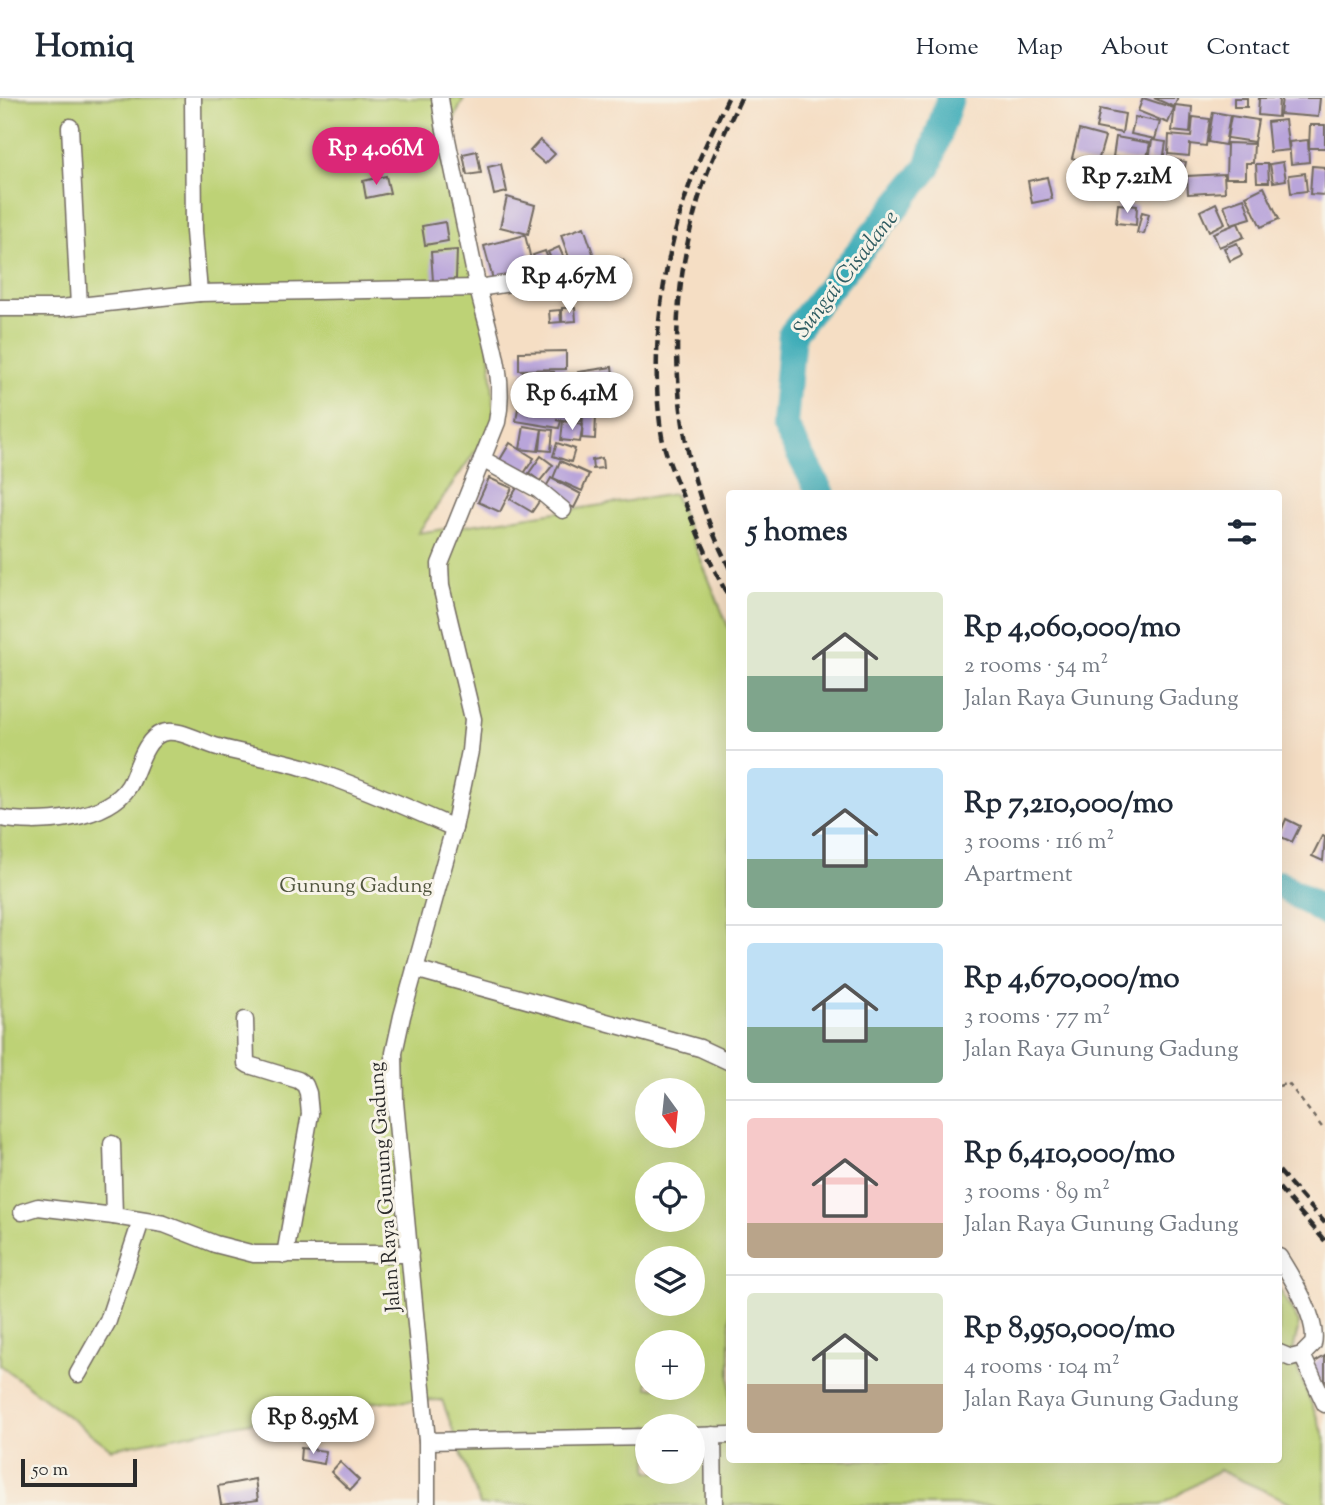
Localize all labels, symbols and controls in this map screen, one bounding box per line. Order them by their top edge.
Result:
text: Homiq [35,24,134,72]
text: Home [916,31,979,65]
text: Map [1017,31,1063,65]
text: About [1101,31,1168,65]
text: Contact [1206,31,1290,65]
pin: Rp 4.06M [304,127,448,187]
text: Rp 4.06M [328,133,424,166]
pin: Rp 7.21M [1055,156,1199,215]
text: Rp 7.21M [1082,161,1172,194]
water label: Sungai Cisadane [787,204,907,345]
pin: Rp 4.67M [497,256,641,315]
text: Rp 4.67M [522,261,616,294]
pin: Rp 6.41M [500,372,644,432]
text: Rp 6.41M [526,378,618,411]
text: 5 homes [747,511,848,554]
icon: filters [1223,513,1261,551]
text: Rp 4,060,000/mo [964,607,1181,650]
icon: home [803,620,887,704]
text: 2 rooms · 54 m² [964,650,1108,683]
text: Jalan Raya Gunung Gadung [964,683,1238,716]
text: Rp 7,210,000/mo [964,783,1173,826]
icon: home [803,796,887,880]
text: 3 rooms · 116 m² [964,826,1114,859]
text: Apartment [964,859,1073,892]
park label: Gunung Gadung [279,872,433,902]
text: Rp 4,670,000/mo [964,958,1180,1001]
icon: home [803,971,887,1055]
text: 3 rooms · 77 m² [964,1001,1110,1034]
text: Jalan Raya Gunung Gadung [964,1034,1238,1067]
street label: Jalan Raya Gunung Gadung [362,1061,410,1314]
north arrow [635,1078,705,1148]
map controls [635,1078,705,1484]
text: Rp 6,410,000/mo [964,1133,1175,1176]
icon: home [803,1146,887,1230]
button: locate [635,1162,705,1232]
text: 3 rooms · 89 m² [964,1176,1110,1209]
text: Jalan Raya Gunung Gadung [964,1209,1238,1242]
button: layers [635,1246,705,1316]
text: Rp 8,950,000/mo [964,1308,1175,1351]
icon: home [803,1321,887,1405]
button: + [635,1330,705,1400]
text: 4 rooms · 104 m² [964,1351,1120,1384]
text: Jalan Raya Gunung Gadung [964,1384,1238,1417]
pin: Rp 8.95M [241,1396,385,1456]
text: Rp 8.95M [268,1402,358,1435]
button: − [635,1414,705,1484]
scale bar [21,1456,136,1488]
text: 50 m [32,1457,68,1484]

